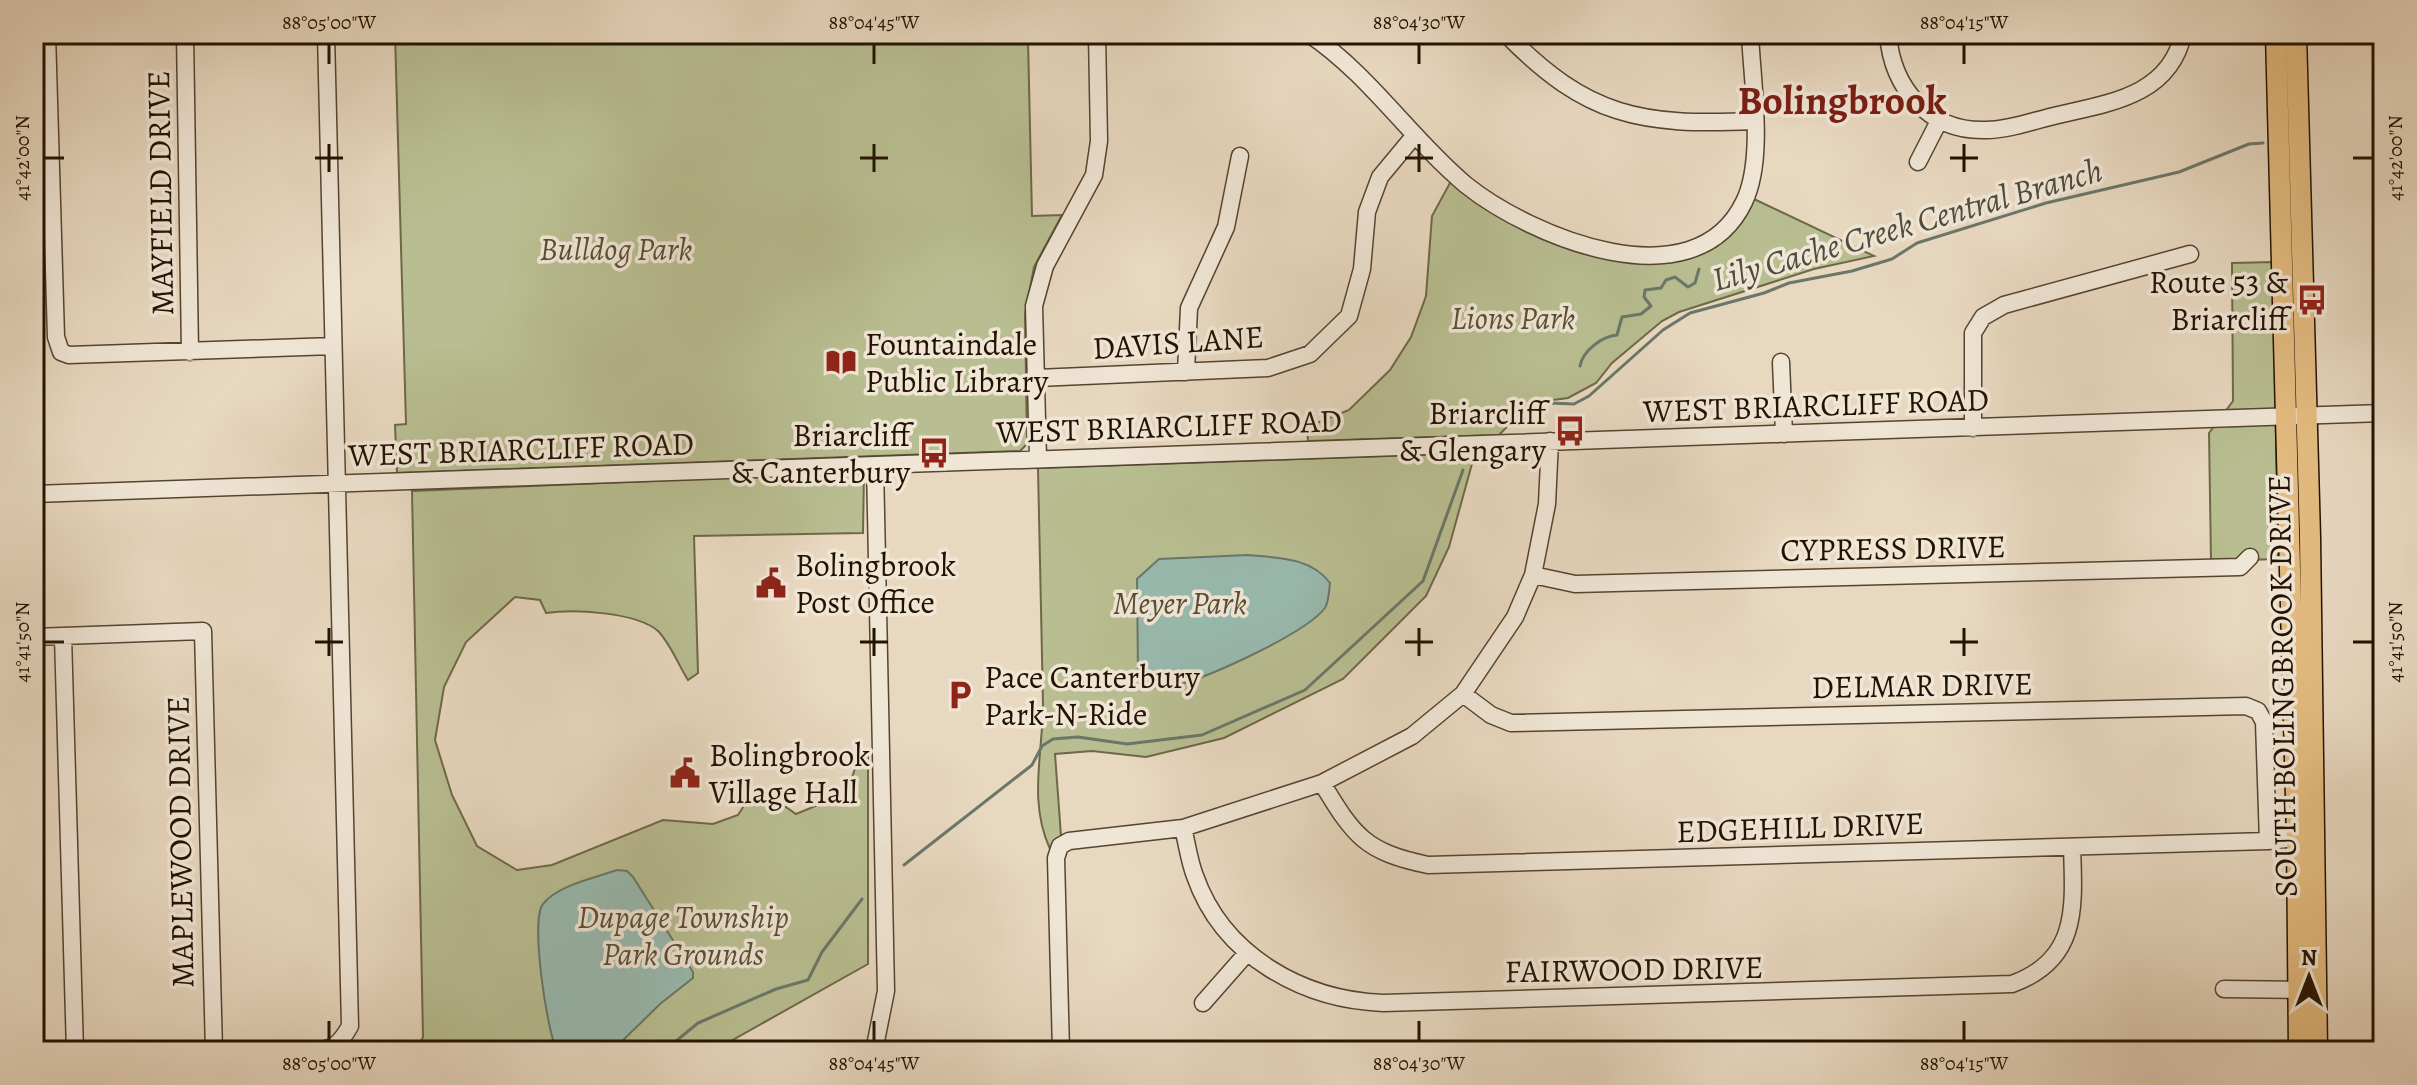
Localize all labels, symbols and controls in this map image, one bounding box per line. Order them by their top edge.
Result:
text: 88°05'00"W [282,9,376,36]
text: 88°04'45"W [829,9,920,36]
text: 88°04'30"W [1373,9,1465,36]
text: 88°04'15"W [1920,9,2009,36]
street label: MAYFIELD DRIVE [136,70,184,316]
district label: Bolingbrook [1737,73,1947,128]
text: 41°42'00"N [9,115,36,201]
text: 41°42'00"N [2382,115,2409,201]
water label: Lily Cache Creek Central Branch [1706,146,2108,303]
park label: Bulldog Park [540,227,692,271]
place label: Route 53 & Briarcliff [2149,260,2292,341]
bus stop icon: Route 53 & Briarcliff [2295,283,2329,317]
park label: Lions Park [1451,296,1575,340]
street label: DAVIS LANE [1091,314,1265,370]
place label: Fountaindale Public Library [865,322,1049,403]
library icon: Fountaindale Public Library [824,345,858,379]
street label: WEST BRIARCLIFF ROAD [1641,377,1990,433]
place label: Briarcliff & Glengary [1399,391,1550,472]
street label: WEST BRIARCLIFF ROAD [994,398,1343,454]
place label: Briarcliff & Canterbury [731,413,914,494]
bus stop icon: Briarcliff & Glengary [1553,414,1587,448]
street label: WEST BRIARCLIFF ROAD [346,421,695,477]
bus stop icon: Briarcliff & Canterbury [917,436,951,470]
street label: SOUTH BOLINGBROOK DRIVE [2256,474,2308,898]
street label: CYPRESS DRIVE [1780,524,2006,572]
place label: Bolingbrook Post Office [795,543,956,624]
public building icon: Bolingbrook Post Office [754,566,788,600]
park label: Meyer Park [1113,581,1247,625]
text: 41°41'50"N [9,602,36,682]
text: 41°41'50"N [2382,602,2409,682]
place label: Pace Canterbury Park-N-Ride [984,655,1201,736]
street label: DELMAR DRIVE [1811,661,2033,709]
parking icon: Pace Canterbury Park-N-Ride [943,678,977,712]
street label: MAPLEWOOD DRIVE [155,696,205,988]
place label: Bolingbrook Village Hall [708,733,870,814]
public building icon: Bolingbrook Village Hall [668,756,702,790]
street label: EDGEHILL DRIVE [1676,801,1924,853]
park label: Dupage Township Park Grounds [577,895,789,976]
north arrow [2269,937,2349,1017]
text: N [2301,943,2317,973]
street label: FAIRWOOD DRIVE [1504,945,1764,993]
text: 88°05'00"W [282,1050,376,1077]
text: 88°04'45"W [829,1050,920,1077]
text: 88°04'30"W [1373,1050,1465,1077]
text: 88°04'15"W [1920,1050,2009,1077]

